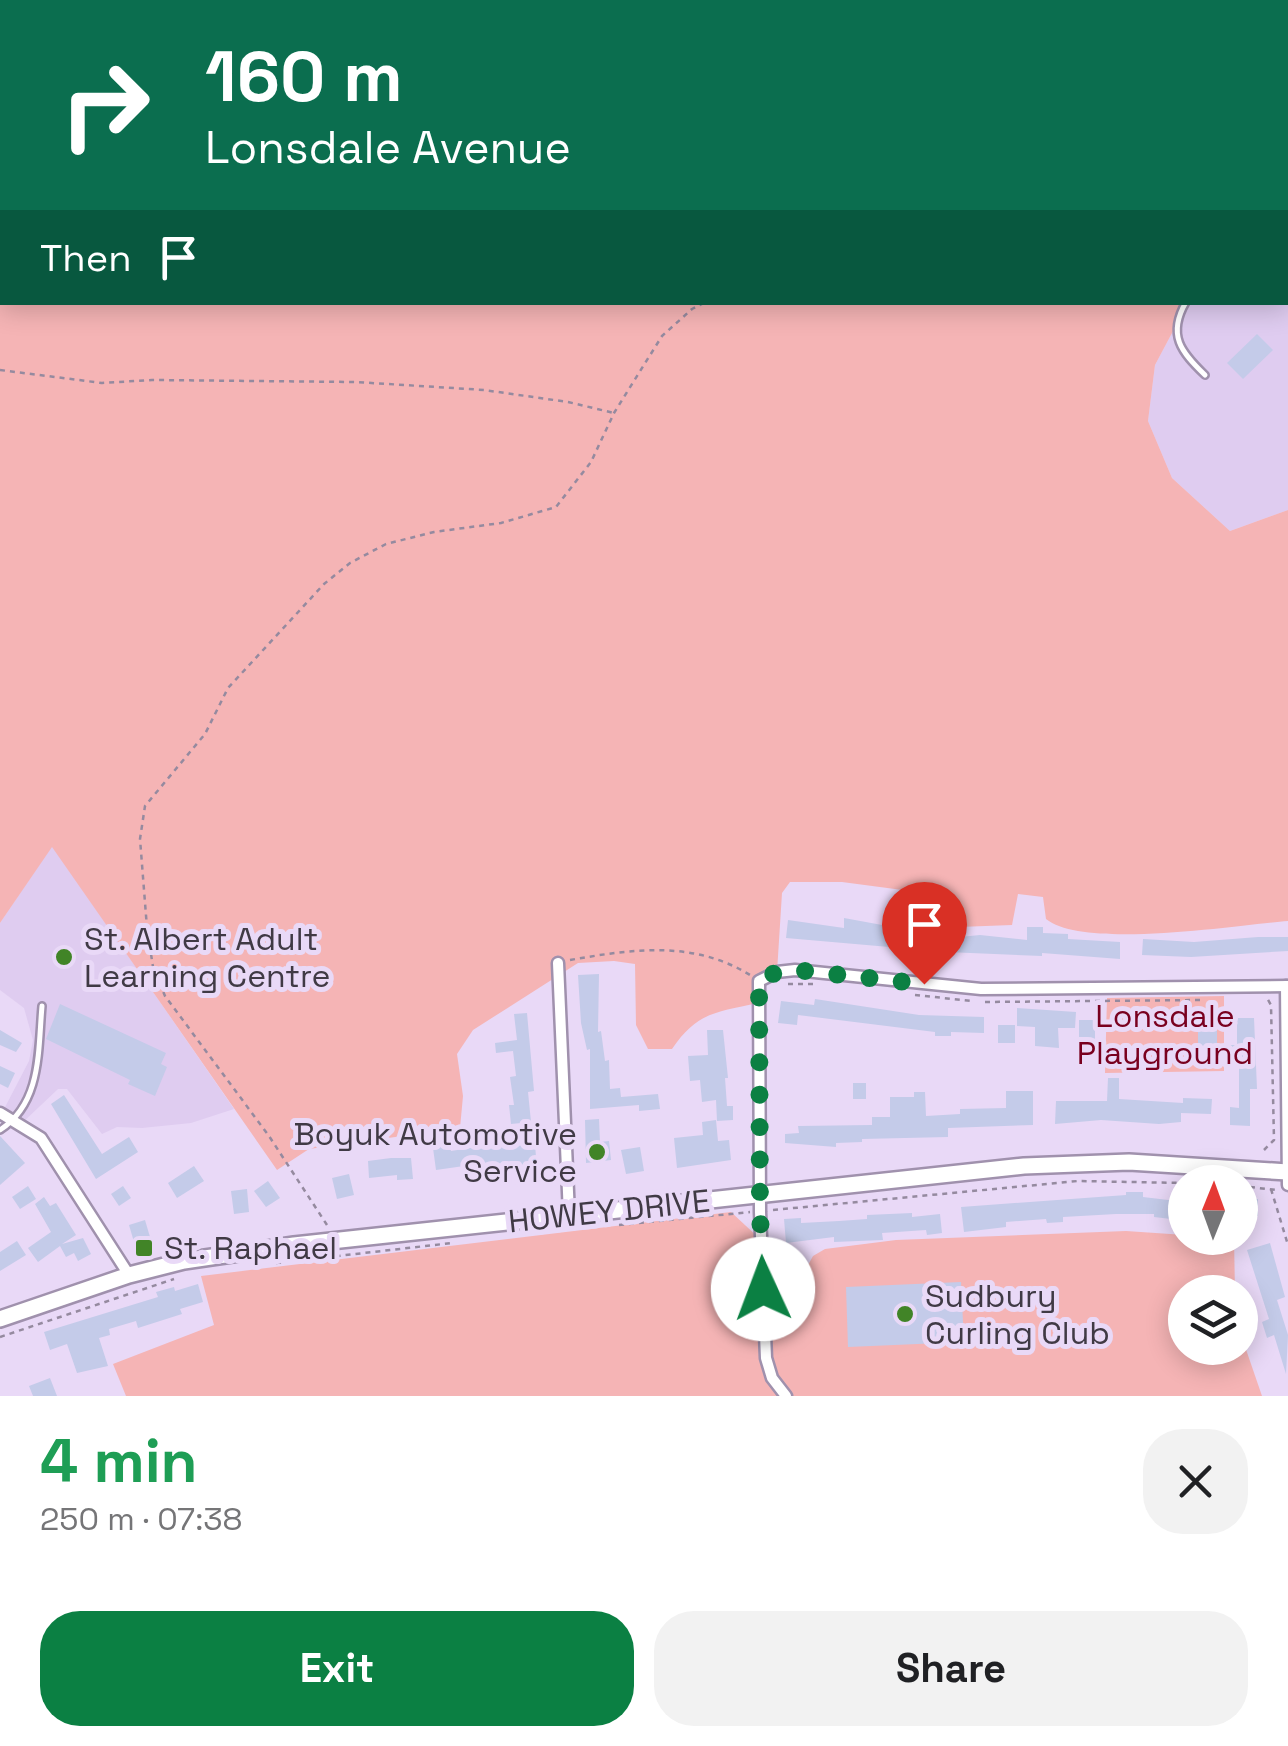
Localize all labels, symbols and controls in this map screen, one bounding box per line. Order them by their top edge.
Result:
text: 160 m [205,32,403,121]
icon: right [40,40,170,170]
text: Lonsdale Avenue [205,119,571,176]
icon: arrive [151,230,206,285]
text: Then [40,234,131,282]
pin [882,882,967,985]
icon: arrive [897,897,952,952]
place label: St. Albert Adult Learning Centre [84,919,330,996]
marker: St. Albert Adult Learning Centre [53,946,75,968]
park label: Lonsdale Playground [1077,996,1253,1073]
place label: Boyuk Automotive Service [293,1114,577,1191]
marker: Boyuk Automotive Service [586,1141,608,1163]
north arrow [1168,1165,1258,1255]
map controls [1168,1165,1258,1365]
street label: HOWEY DRIVE [506,1181,712,1241]
place label: St. Raphael [164,1228,337,1268]
marker: St. Raphael [133,1237,155,1259]
position arrow [711,1237,815,1341]
button: layers [1168,1275,1258,1365]
place label: Sudbury Curling Club [925,1276,1110,1353]
marker: Sudbury Curling Club [894,1303,916,1325]
text: 4 min [40,1423,198,1500]
button: close [1143,1429,1248,1534]
text: 250 m · 07:38 [40,1499,243,1539]
button: Exit [40,1611,634,1726]
button: Share [654,1611,1248,1726]

